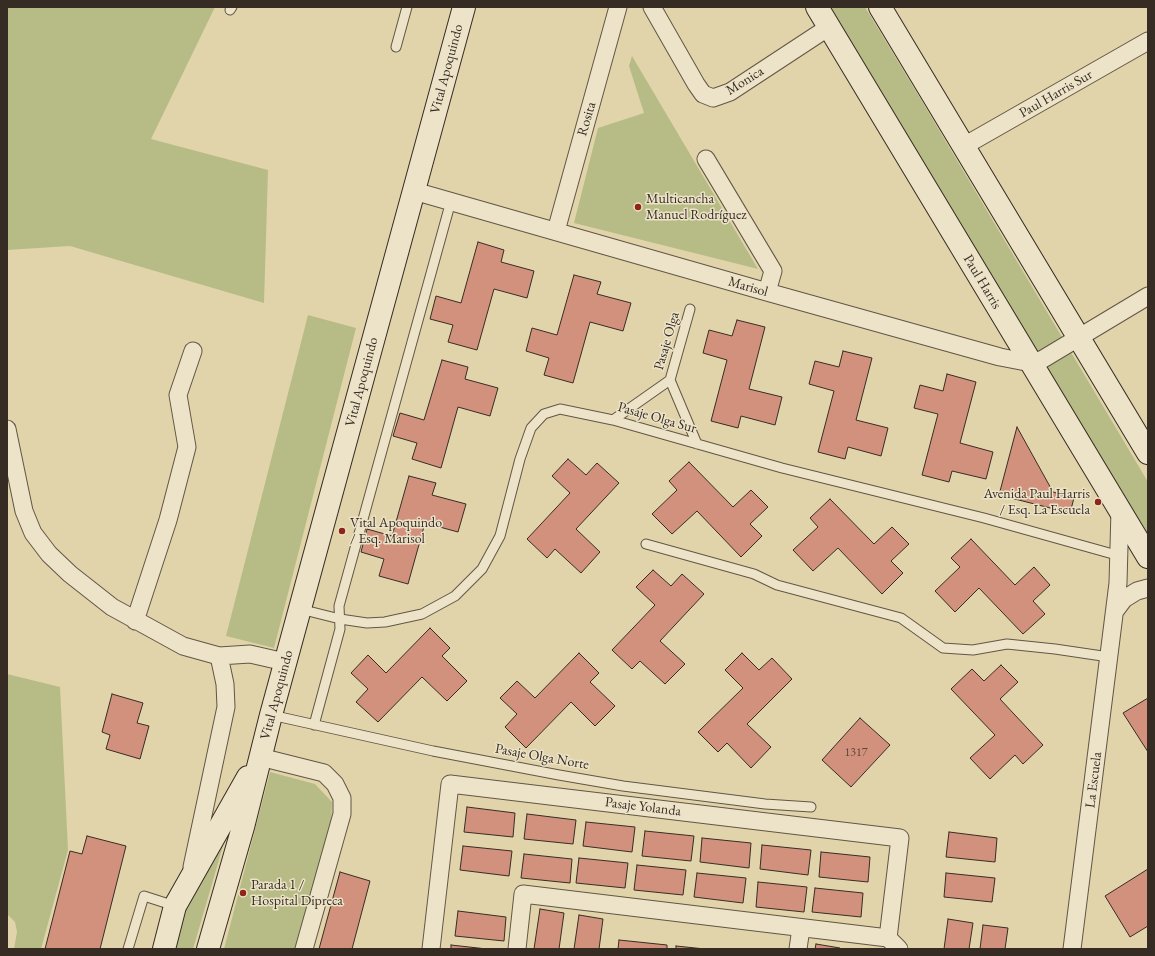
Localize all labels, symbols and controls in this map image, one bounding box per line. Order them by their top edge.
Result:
street label: Vital Apoquindo [427,22,467,116]
street label: Monica [723,63,767,99]
street label: Paul Harris Sur [1016,66,1096,122]
street label: Rosita [574,100,600,138]
place label: Multicancha Manuel Rodríguez [646,191,747,224]
marker: Multicancha Manuel Rodríguez [633,202,643,212]
street label: Paul Harris [959,252,1005,312]
street label: Marisol [726,273,770,301]
street label: Pasaje Olga [651,310,683,372]
street label: Vital Apoquindo [342,335,382,429]
street label: Pasaje Olga Sur [616,399,698,437]
place label: Avenida Paul Harris / Esq. La Escuela [983,486,1090,518]
marker: Avenida Paul Harris / Esq. La Escuela [1093,497,1103,507]
place label: Vital Apoquindo / Esq. Marisol [350,515,442,548]
marker: Vital Apoquindo / Esq. Marisol [337,526,347,536]
street label: Vital Apoquindo [257,648,297,742]
street label: Pasaje Olga Norte [494,740,590,774]
house number: 1317 [844,746,868,760]
street label: La Escuela [1082,751,1106,809]
street label: Pasaje Yolanda [604,794,682,820]
place label: Parada 1 / Hospital Dipreca [251,877,343,910]
marker: Parada 1 / Hospital Dipreca [238,888,248,898]

